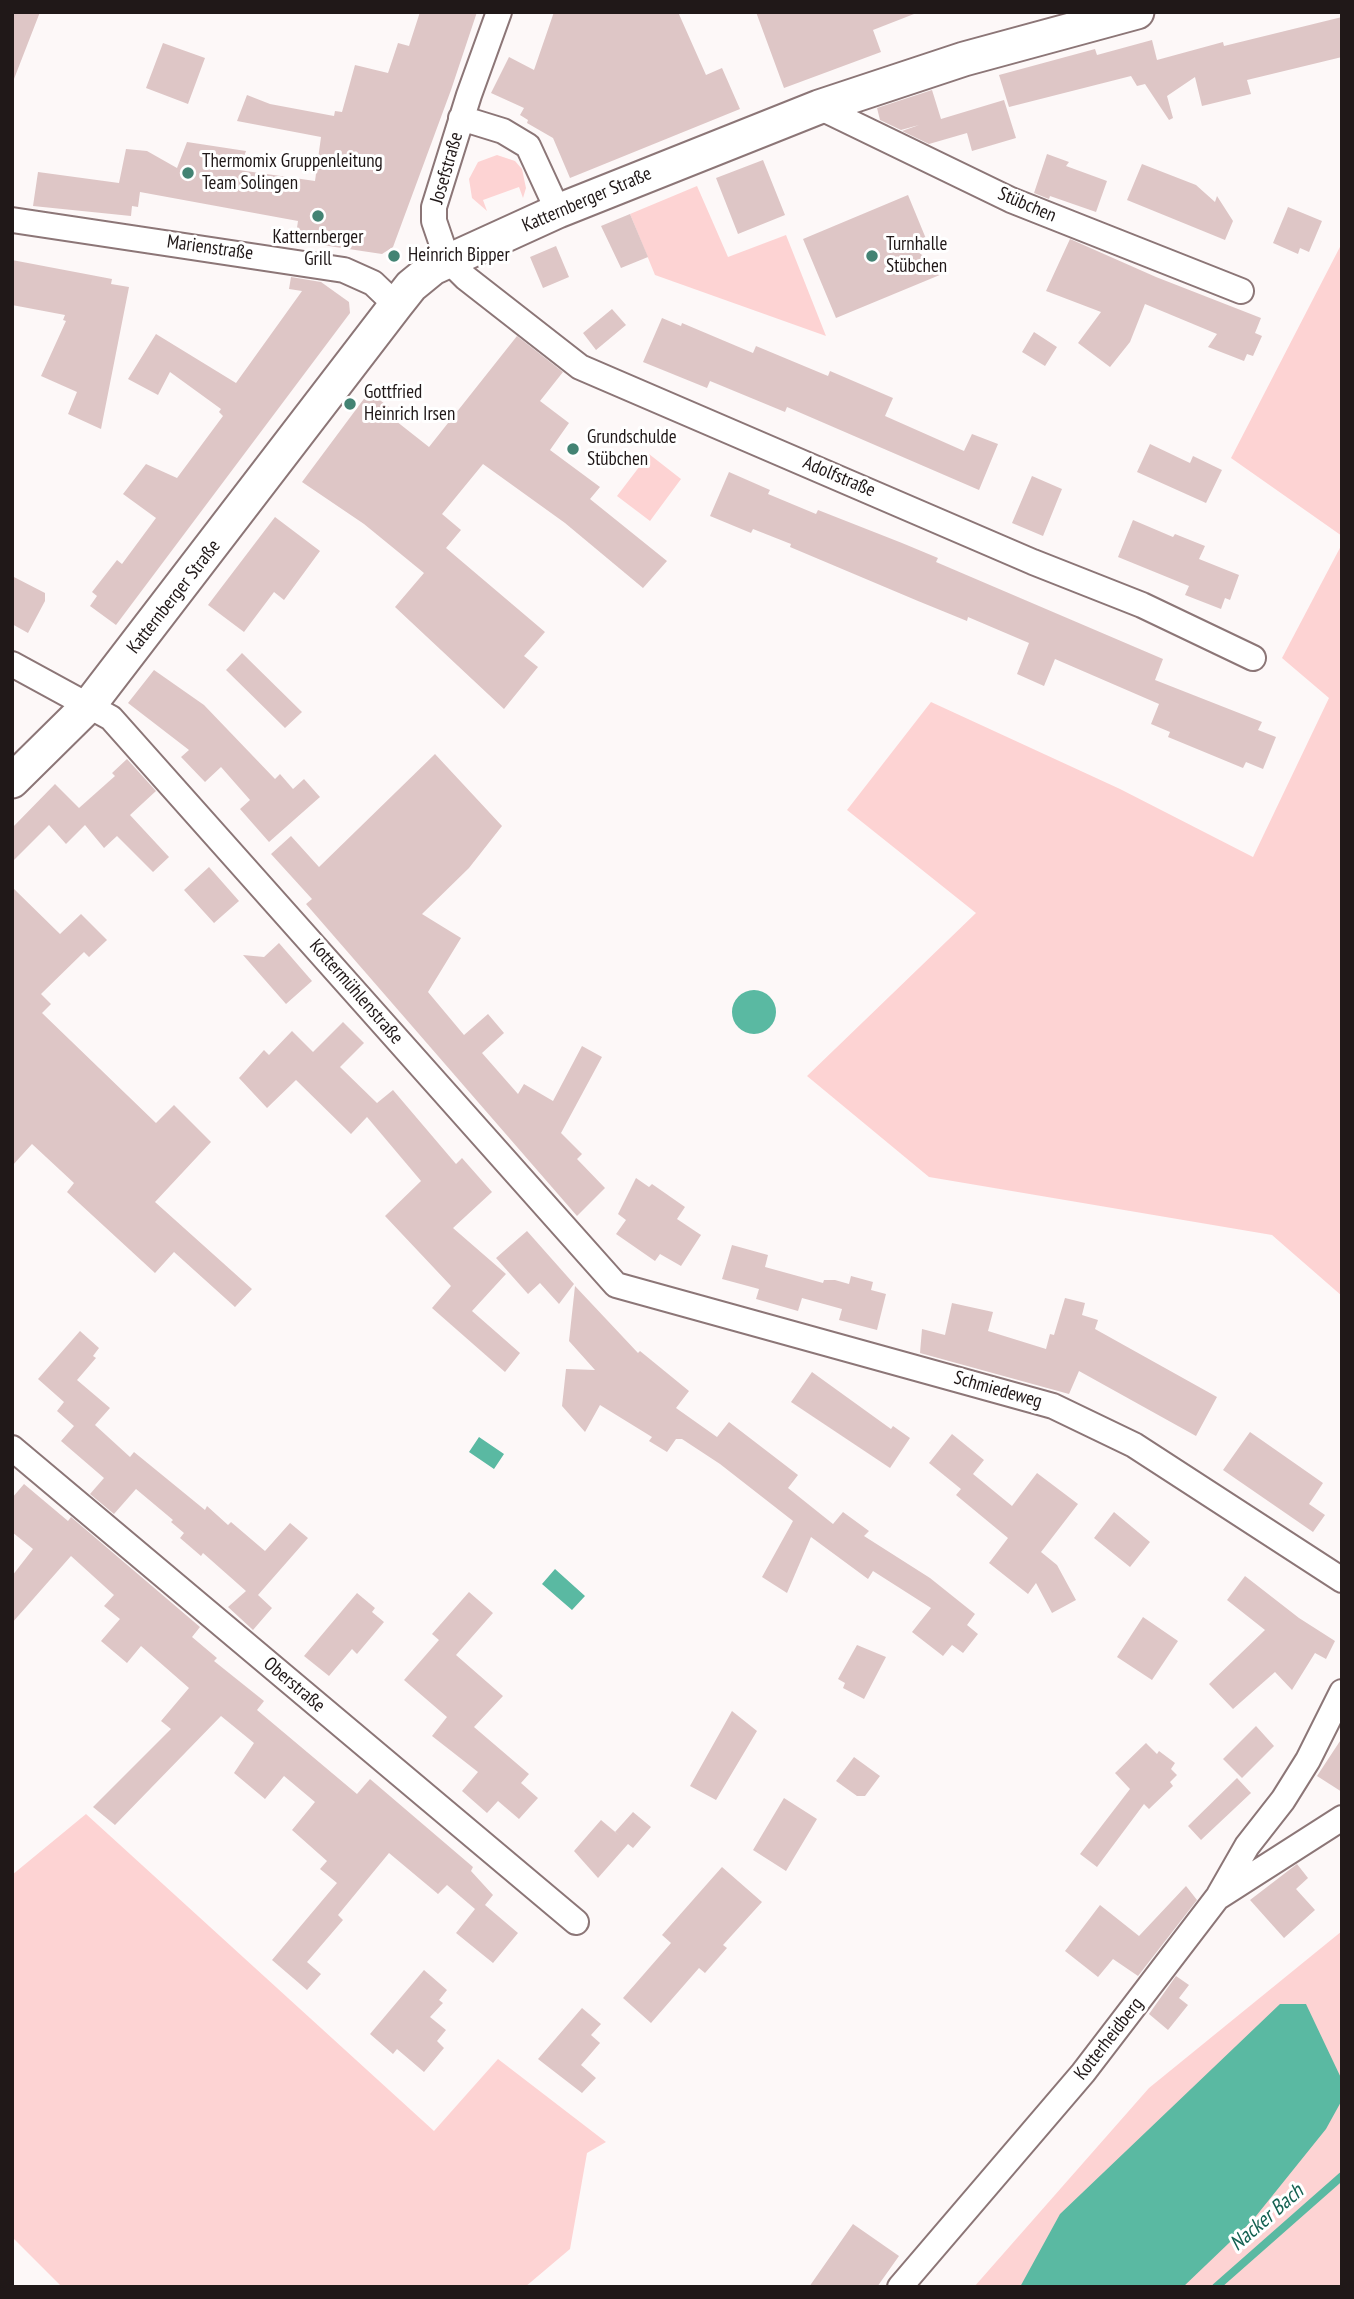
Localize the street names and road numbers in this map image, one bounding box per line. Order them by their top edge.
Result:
street label: Josefstraße [426,130,468,206]
street label: Katternberger Straße [519,163,655,237]
street label: Stübchen [994,183,1060,227]
street label: Marienstraße [165,231,255,265]
street label: Adolfstraße [799,452,879,502]
street label: Katternberger Straße [122,536,226,658]
street label: Kottermühlenstraße [304,935,408,1049]
street label: Schmiedeweg [951,1367,1045,1413]
street label: Oberstraße [259,1653,329,1717]
street label: Kotterheidberg [1070,1993,1148,2085]

